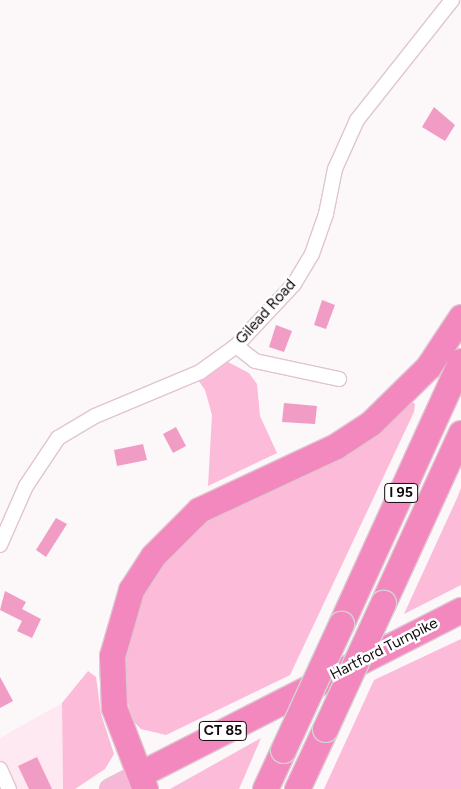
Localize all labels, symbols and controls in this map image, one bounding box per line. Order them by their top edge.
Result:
street label: Gilead Road [232,276,300,348]
road number: I 95 [384,482,418,504]
street label: Hartford Turnpike [327,614,441,684]
road number: CT 85 [198,719,248,742]

